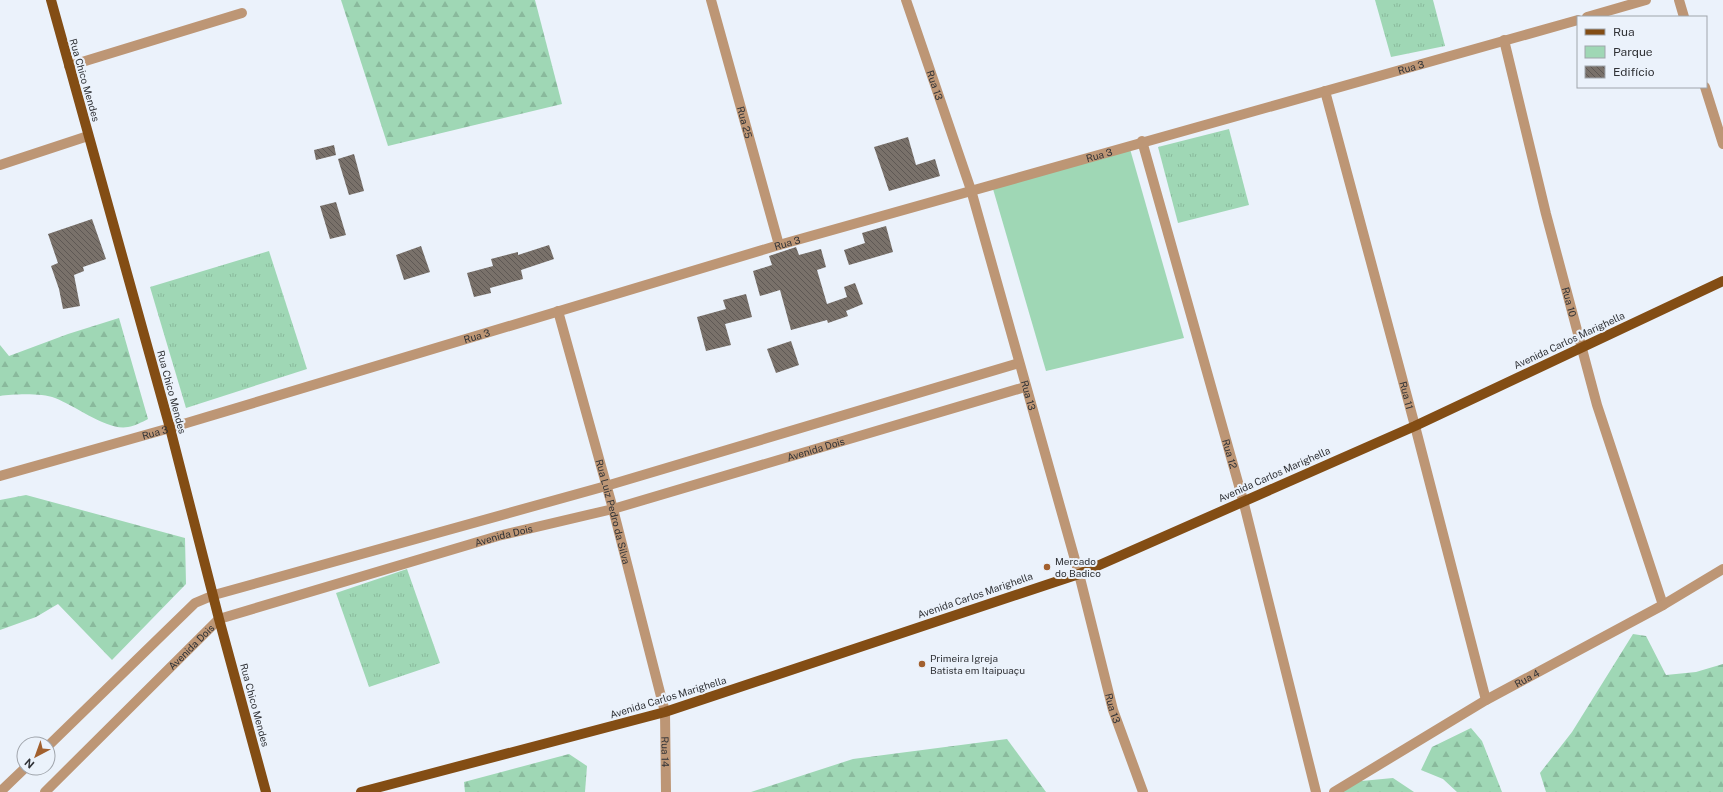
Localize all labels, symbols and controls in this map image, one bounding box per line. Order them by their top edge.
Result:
legend [1577,16,1707,88]
text: Rua [1613,25,1635,39]
street label: Rua Chico Mendes [67,37,103,123]
text: Parque [1613,45,1653,59]
street label: Rua 3 [1396,58,1425,76]
text: Edifício [1613,65,1655,79]
street label: Rua 13 [924,69,946,102]
street label: Rua 25 [735,105,755,140]
street label: Rua 3 [1084,145,1114,164]
street label: Rua 3 [773,233,802,252]
street label: Rua 10 [1560,286,1579,318]
street label: Avenida Carlos Marighella [1512,309,1626,371]
street label: Rua 3 [462,326,491,345]
street label: Rua Chico Mendes [155,349,189,435]
street label: Rua 13 [1019,379,1039,412]
street label: Rua 11 [1397,380,1416,411]
street label: Rua 3 [140,423,169,442]
street label: Avenida Dois [786,435,846,463]
street label: Rua 12 [1220,438,1240,470]
street label: Avenida Carlos Marighella [1216,444,1332,504]
street label: Rua Luiz Pedro da Silva [593,458,633,565]
street label: Avenida Dois [473,522,534,549]
place label: Mercado do Badico [1055,555,1101,579]
marker: Mercado do Badico [1042,562,1052,572]
street label: Avenida Carlos Marighella [916,570,1034,620]
street label: Avenida Dois [166,622,216,672]
place label: Primeira Igreja Batista em Itaipuaçu [930,652,1025,676]
marker: Primeira Igreja Batista em Itaipuaçu [917,659,927,669]
street label: Rua Chico Mendes [238,662,272,748]
street label: Rua 4 [1512,666,1541,690]
street label: Avenida Carlos Marighella [608,674,728,720]
street label: Rua 13 [1103,692,1123,725]
north arrow [16,736,56,776]
street label: Rua 14 [659,736,672,767]
text: N [22,756,37,771]

